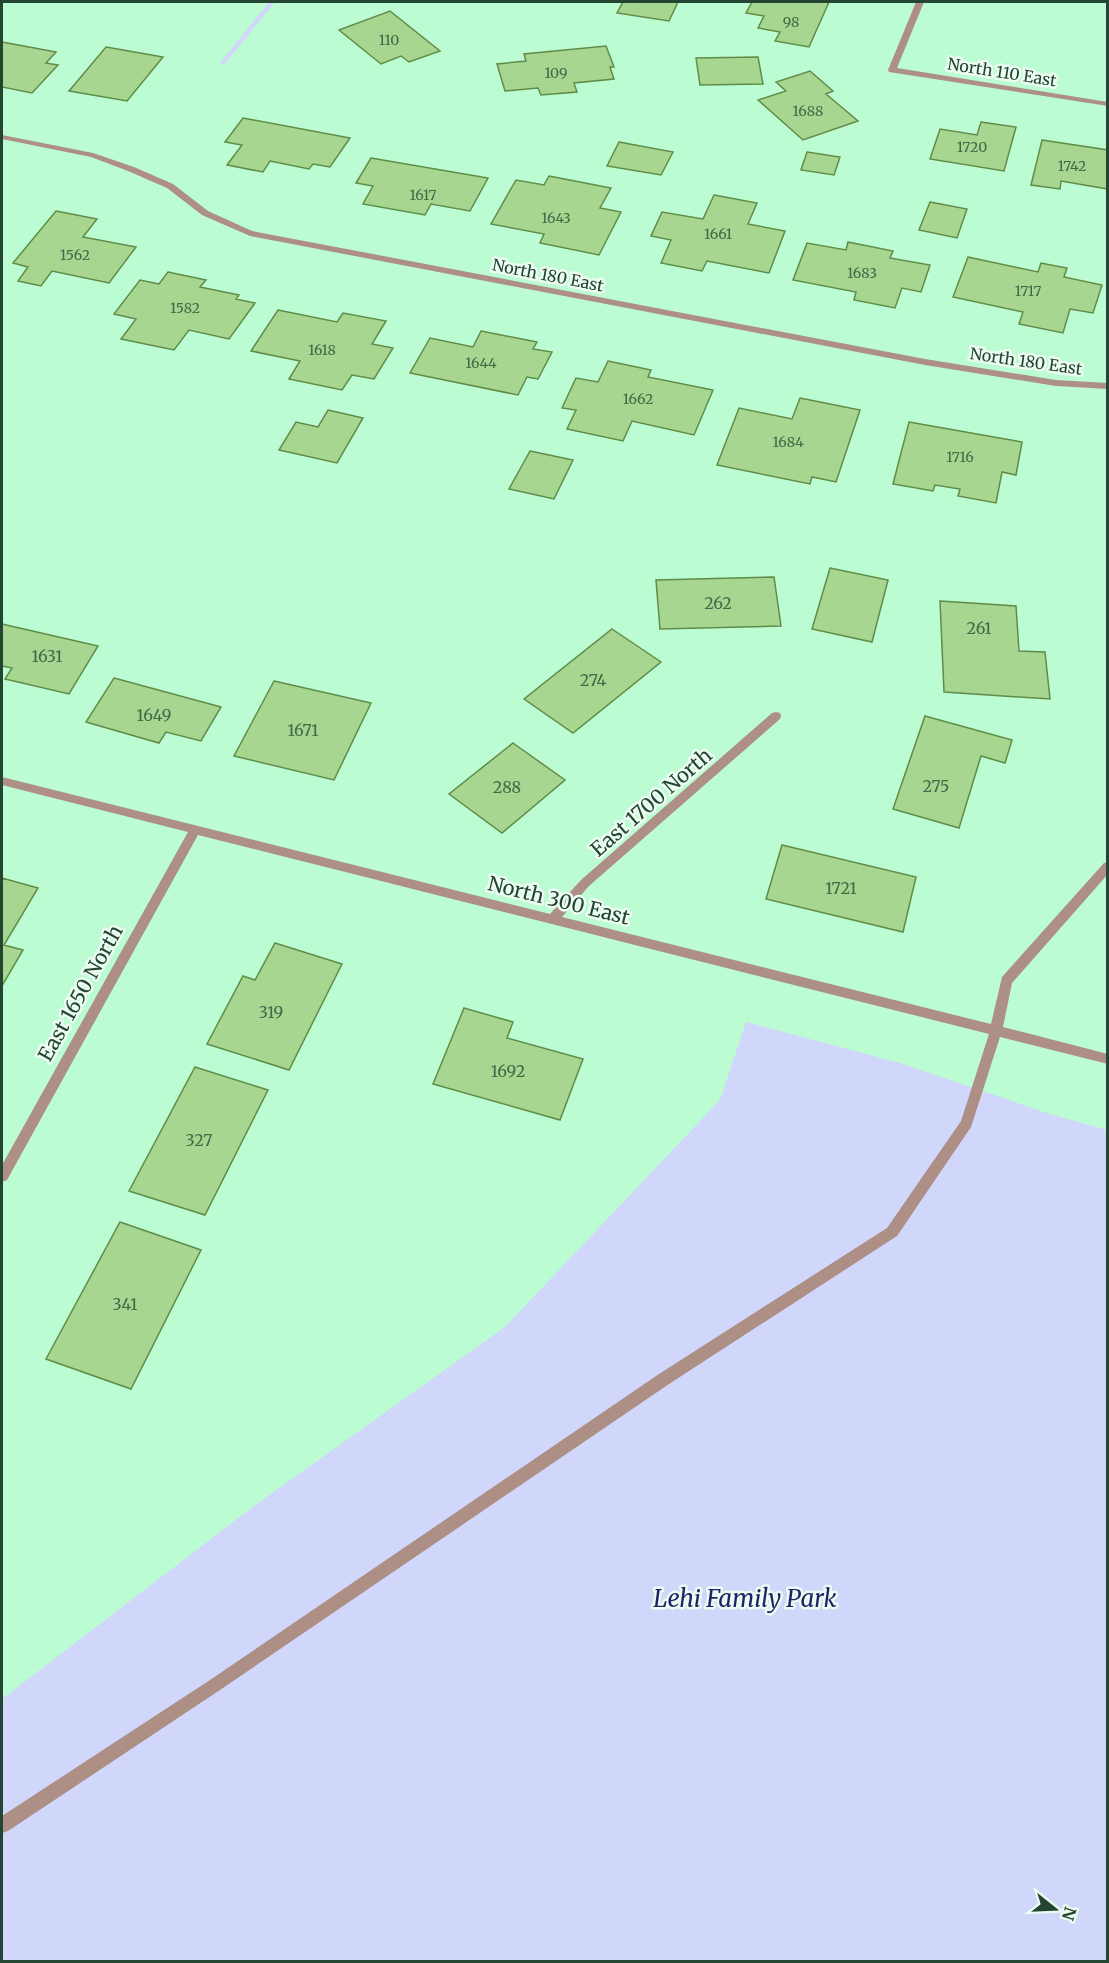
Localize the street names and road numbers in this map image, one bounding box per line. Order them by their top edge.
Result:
street label: North 110 East [946,54,1059,91]
street label: North 180 East [491,254,606,296]
street label: North 180 East [969,343,1084,379]
street label: East 1700 North [585,742,717,862]
street label: North 300 East [486,870,633,930]
street label: East 1650 North [32,921,128,1065]

